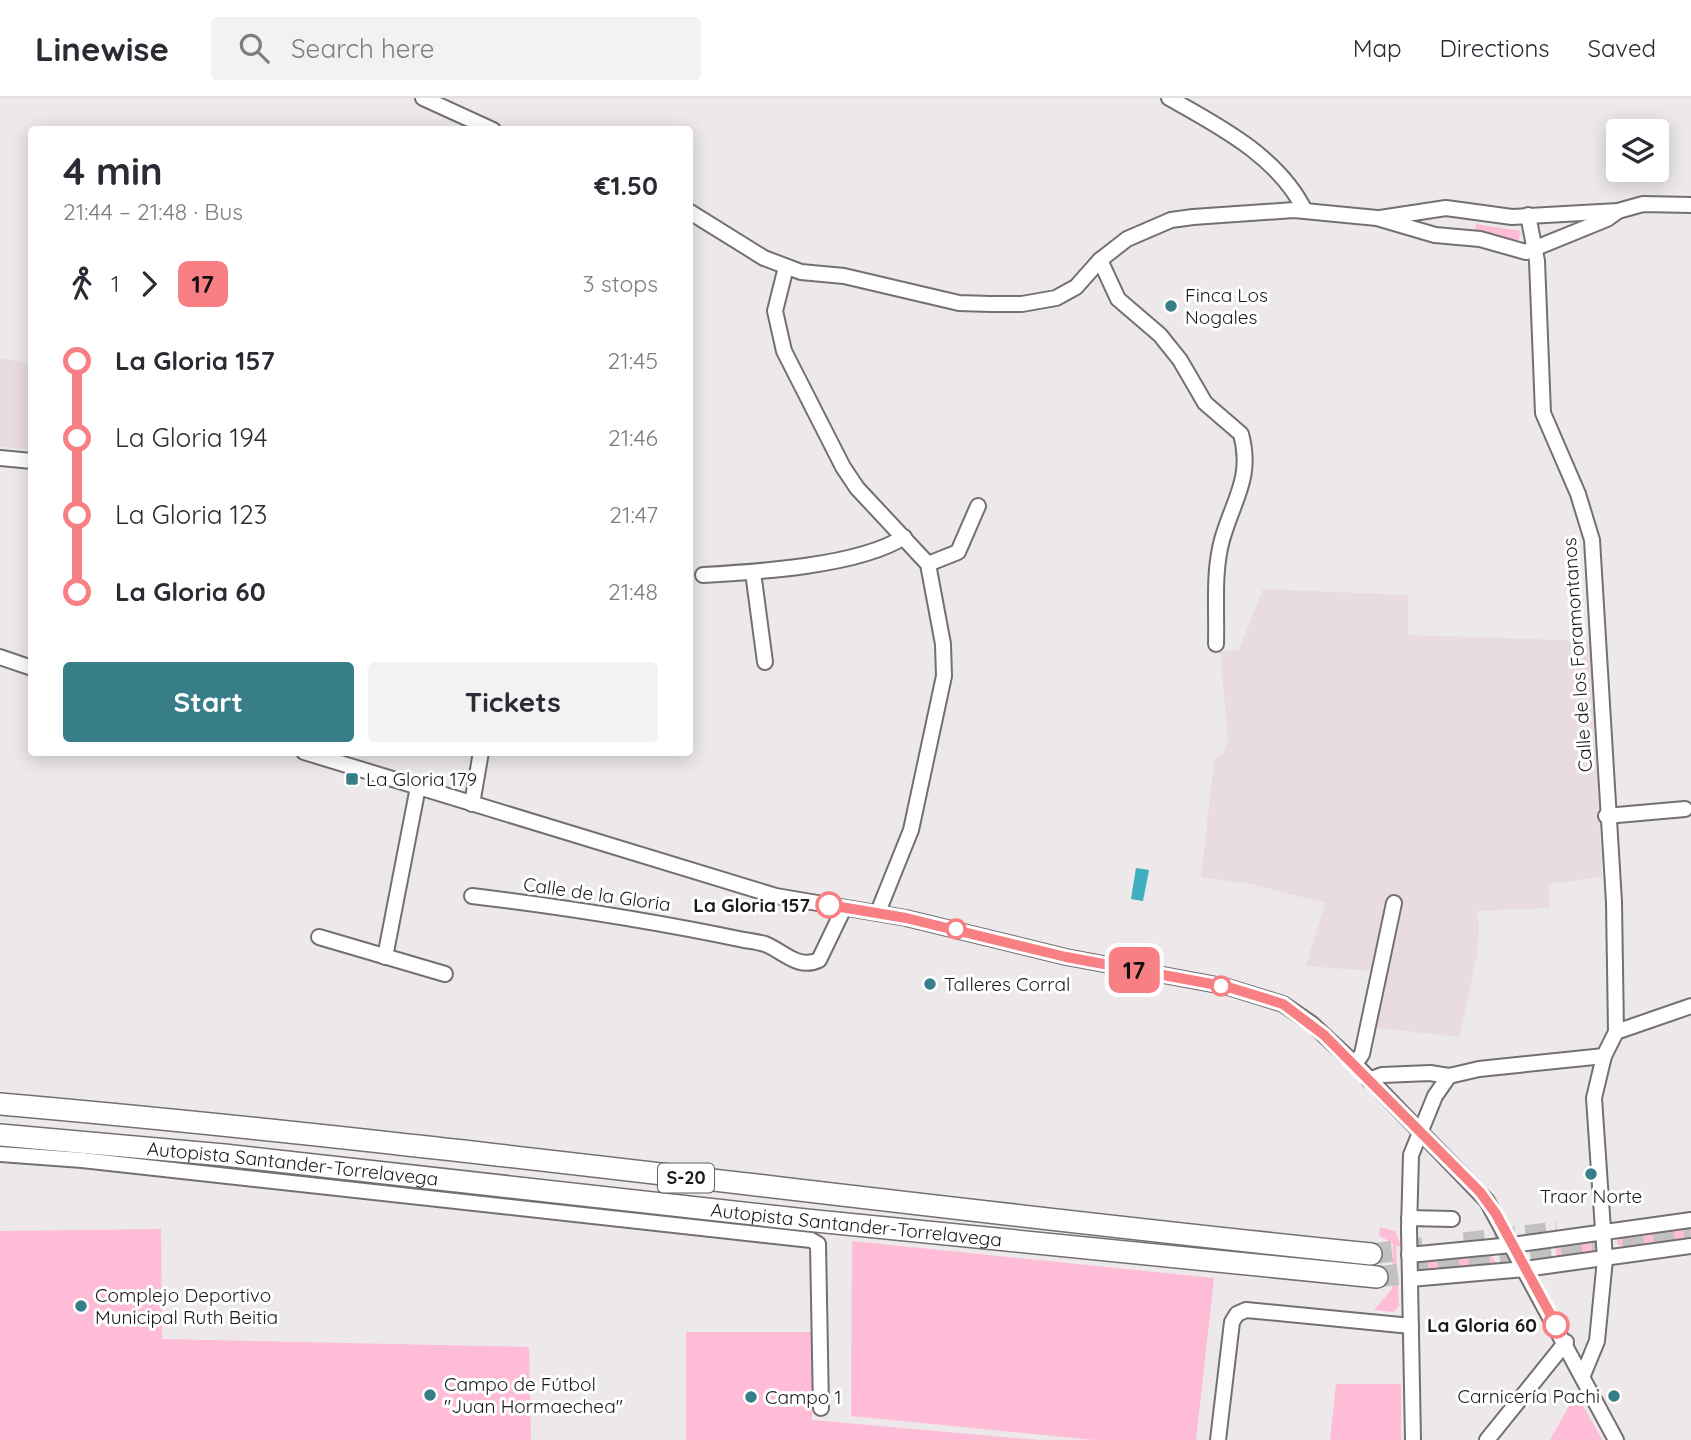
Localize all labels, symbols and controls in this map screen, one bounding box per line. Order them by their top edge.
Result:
search box [211,17,701,80]
text: Linewise [35,28,169,69]
icon: search [235,29,273,67]
text: Search here [291,32,435,65]
text: Map [1353,33,1402,63]
text: Directions [1440,33,1550,63]
text: Saved [1588,33,1656,63]
map controls [1606,119,1669,182]
button: layers [1606,119,1669,182]
text: 4 min [63,147,163,195]
text: €1.50 [594,169,658,202]
text: 21:44 – 21:48 · Bus [63,197,243,226]
icon: walk [63,265,101,303]
icon: forward [130,265,168,303]
text: 1 [111,269,120,298]
text: 17 [192,269,214,299]
text: 3 stops [583,269,658,298]
place label: Finca Los Nogales [1185,283,1268,329]
marker: Finca Los Nogales [1163,298,1179,314]
text: La Gloria 157 [115,344,275,377]
text: 21:45 [608,346,658,375]
text: La Gloria 194 [115,421,267,454]
text: 21:46 [608,423,658,452]
text: La Gloria 123 [115,498,267,531]
text: 21:47 [609,500,658,529]
street label: Calle de los Foramontanos [1557,537,1597,773]
text: La Gloria 60 [115,575,266,608]
text: 21:48 [608,577,658,606]
button: Start [63,662,354,742]
button: Tickets [368,662,658,742]
place label: La Gloria 179 [366,767,477,791]
marker: La Gloria 179 [344,771,360,787]
street label: Calle de la Gloria [522,872,672,916]
marker: La Gloria 157 [816,892,842,918]
place label: La Gloria 157 [693,893,810,917]
unlabelled marker [946,919,966,939]
line badge: 17 [1102,947,1166,993]
text: 17 [1123,955,1145,985]
place label: Talleres Corral [944,972,1070,996]
marker: Talleres Corral [922,976,938,992]
unlabelled marker [1211,976,1231,996]
street label: Autopista Santander-Torrelavega [146,1136,440,1191]
road number: S-20 [658,1163,714,1192]
marker: Traor Norte [1583,1166,1599,1182]
place label: Traor Norte [1540,1184,1642,1208]
street label: Autopista Santander-Torrelavega [709,1197,1003,1251]
place label: Complejo Deportivo Municipal Ruth Beitia [95,1283,278,1329]
marker: Complejo Deportivo Municipal Ruth Beitia [73,1298,89,1314]
marker: La Gloria 60 [1543,1312,1569,1338]
place label: La Gloria 60 [1427,1313,1537,1337]
place label: Campo de Fútbol "Juan Hormaechea" [444,1372,623,1418]
place label: Carnicería Pachi [1458,1384,1600,1408]
place label: Campo 1 [765,1385,841,1409]
marker: Campo de Fútbol "Juan Hormaechea" [422,1387,438,1403]
marker: Carnicería Pachi [1606,1388,1622,1404]
marker: Campo 1 [743,1389,759,1405]

